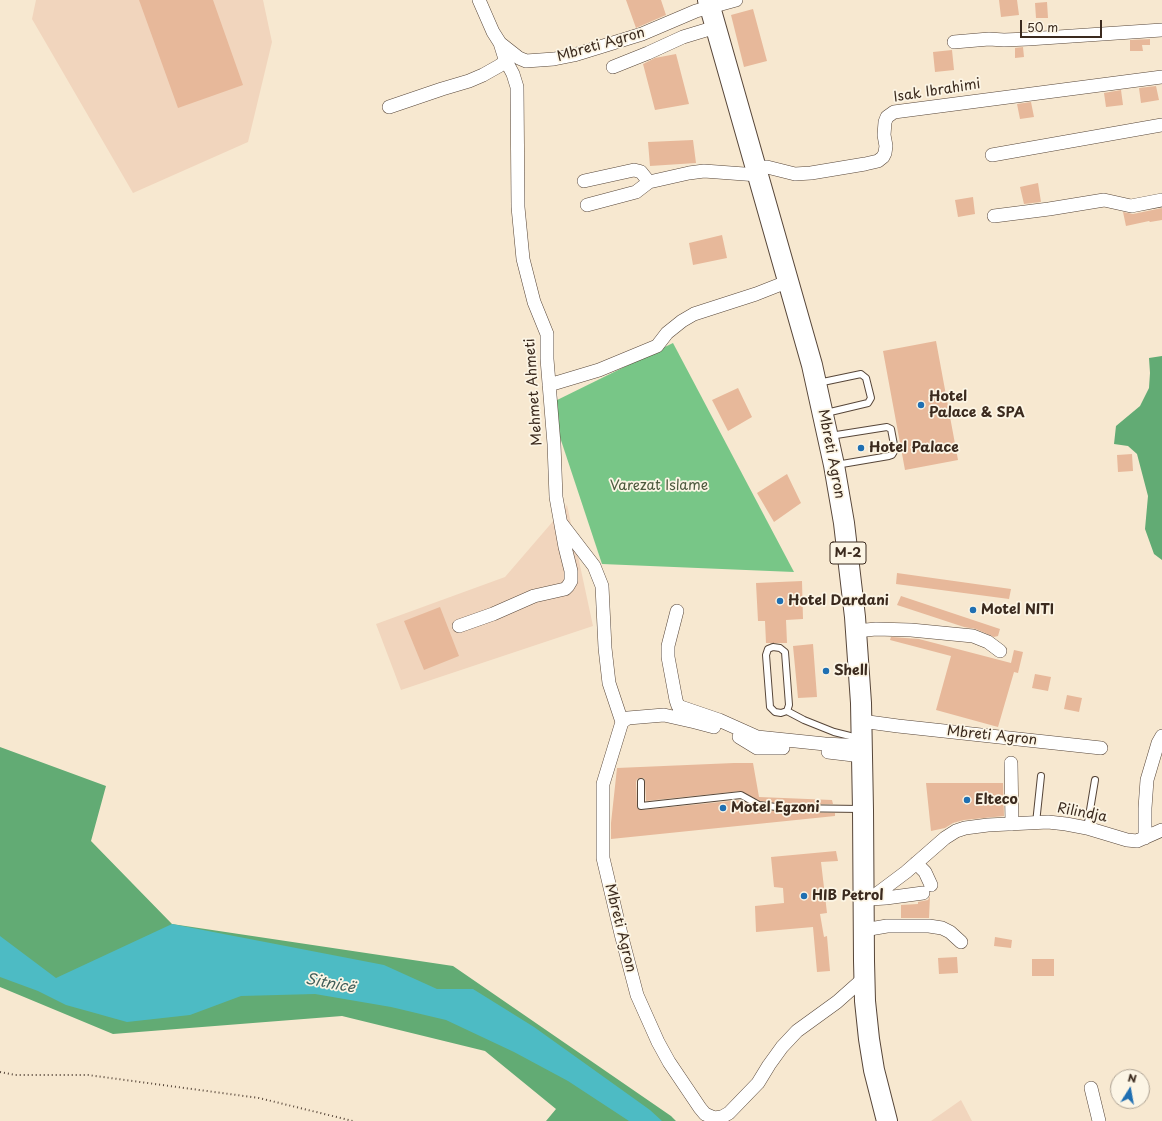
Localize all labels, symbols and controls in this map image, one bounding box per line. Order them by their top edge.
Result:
scale bar [1022,12,1104,38]
text: 50 m [1027,18,1058,36]
street label: Mbreti Agron [555,24,647,66]
street label: Isak Ibrahimi [892,76,982,106]
street label: Mehmet Ahmeti [522,338,546,446]
place label: Hotel Palace & SPA [929,389,1025,422]
marker: Hotel Palace & SPA [916,400,926,410]
street label: Mbreti Agron [814,408,848,500]
place label: Hotel Palace [869,440,959,456]
marker: Hotel Palace [856,443,866,453]
park label: Varezat Islame [610,478,708,494]
road number: M-2 [830,542,866,564]
place label: Hotel Dardani [788,593,889,609]
marker: Hotel Dardani [775,596,785,606]
place label: Motel NITI [981,602,1054,618]
marker: Motel NITI [968,605,978,615]
place label: Shell [834,663,868,679]
marker: Shell [821,666,831,676]
street label: Mbreti Agron [946,723,1038,749]
place label: Elteco [975,792,1018,808]
marker: Elteco [962,795,972,805]
place label: Motel Egzoni [731,800,819,816]
street label: Rilindja [1056,800,1108,826]
marker: Motel Egzoni [718,803,728,813]
street label: Mbreti Agron [601,882,639,974]
place label: HIB Petrol [812,888,883,904]
marker: HIB Petrol [799,891,809,901]
water label: Sitnicë [304,970,356,998]
north arrow [1110,1069,1150,1109]
text: N [1126,1069,1138,1087]

